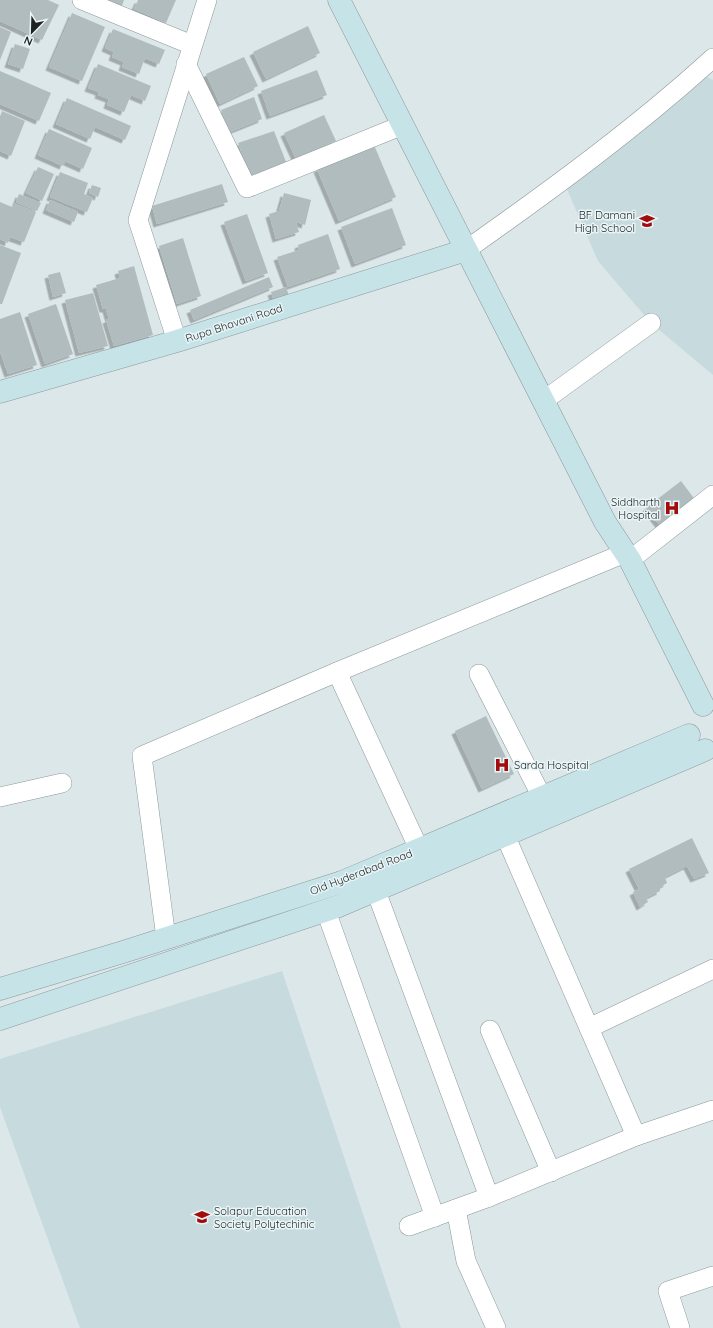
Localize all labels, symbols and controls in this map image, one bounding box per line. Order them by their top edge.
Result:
north arrow [12,12,52,52]
text: N [22,33,35,49]
place label: BF Damani High School [575,208,635,235]
school or university icon: BF Damani High School [638,212,656,230]
street label: Rupa Bhavani Road [184,301,284,345]
place label: Siddharth Hospital [611,495,660,522]
hospital icon: Siddharth Hospital [663,499,681,517]
hospital icon: Sarda Hospital [493,756,511,774]
place label: Sarda Hospital [514,758,589,772]
street label: Old Hyderabad Road [308,846,414,898]
place label: Solapur Education Society Polytechinic [214,1204,315,1231]
school or university icon: Solapur Education Society Polytechinic [193,1208,211,1226]

